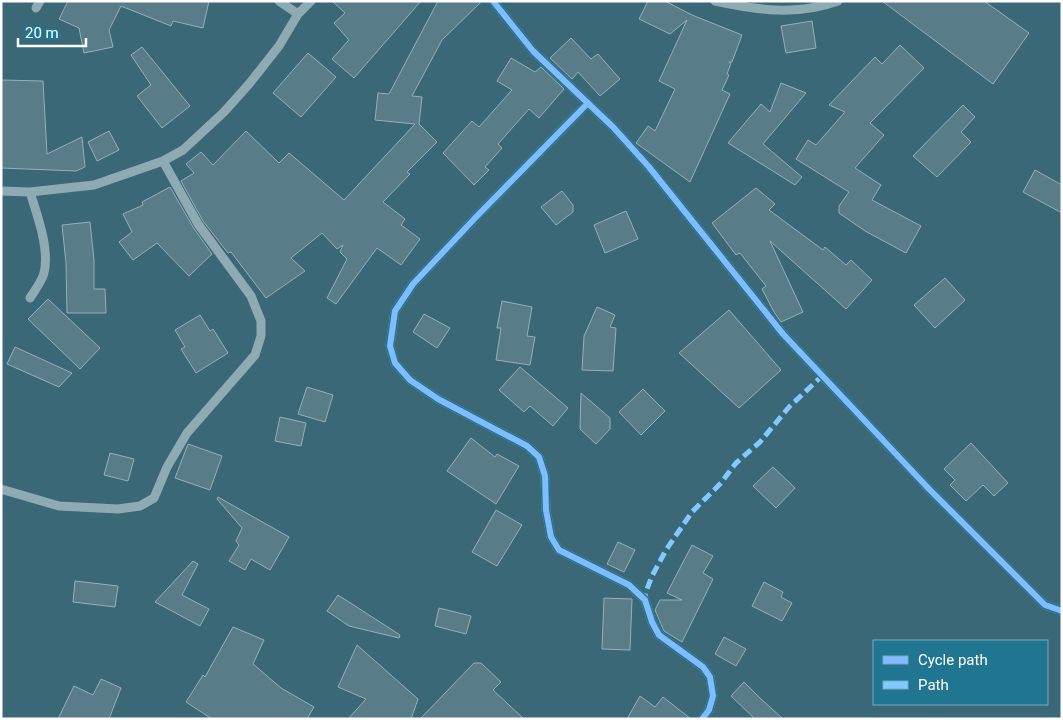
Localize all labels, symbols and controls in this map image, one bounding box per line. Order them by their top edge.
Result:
scale bar [18,15,85,47]
text: 20 m [25,24,59,42]
legend [873,640,1048,705]
text: Cycle path [918,651,988,669]
text: Path [918,676,949,694]

